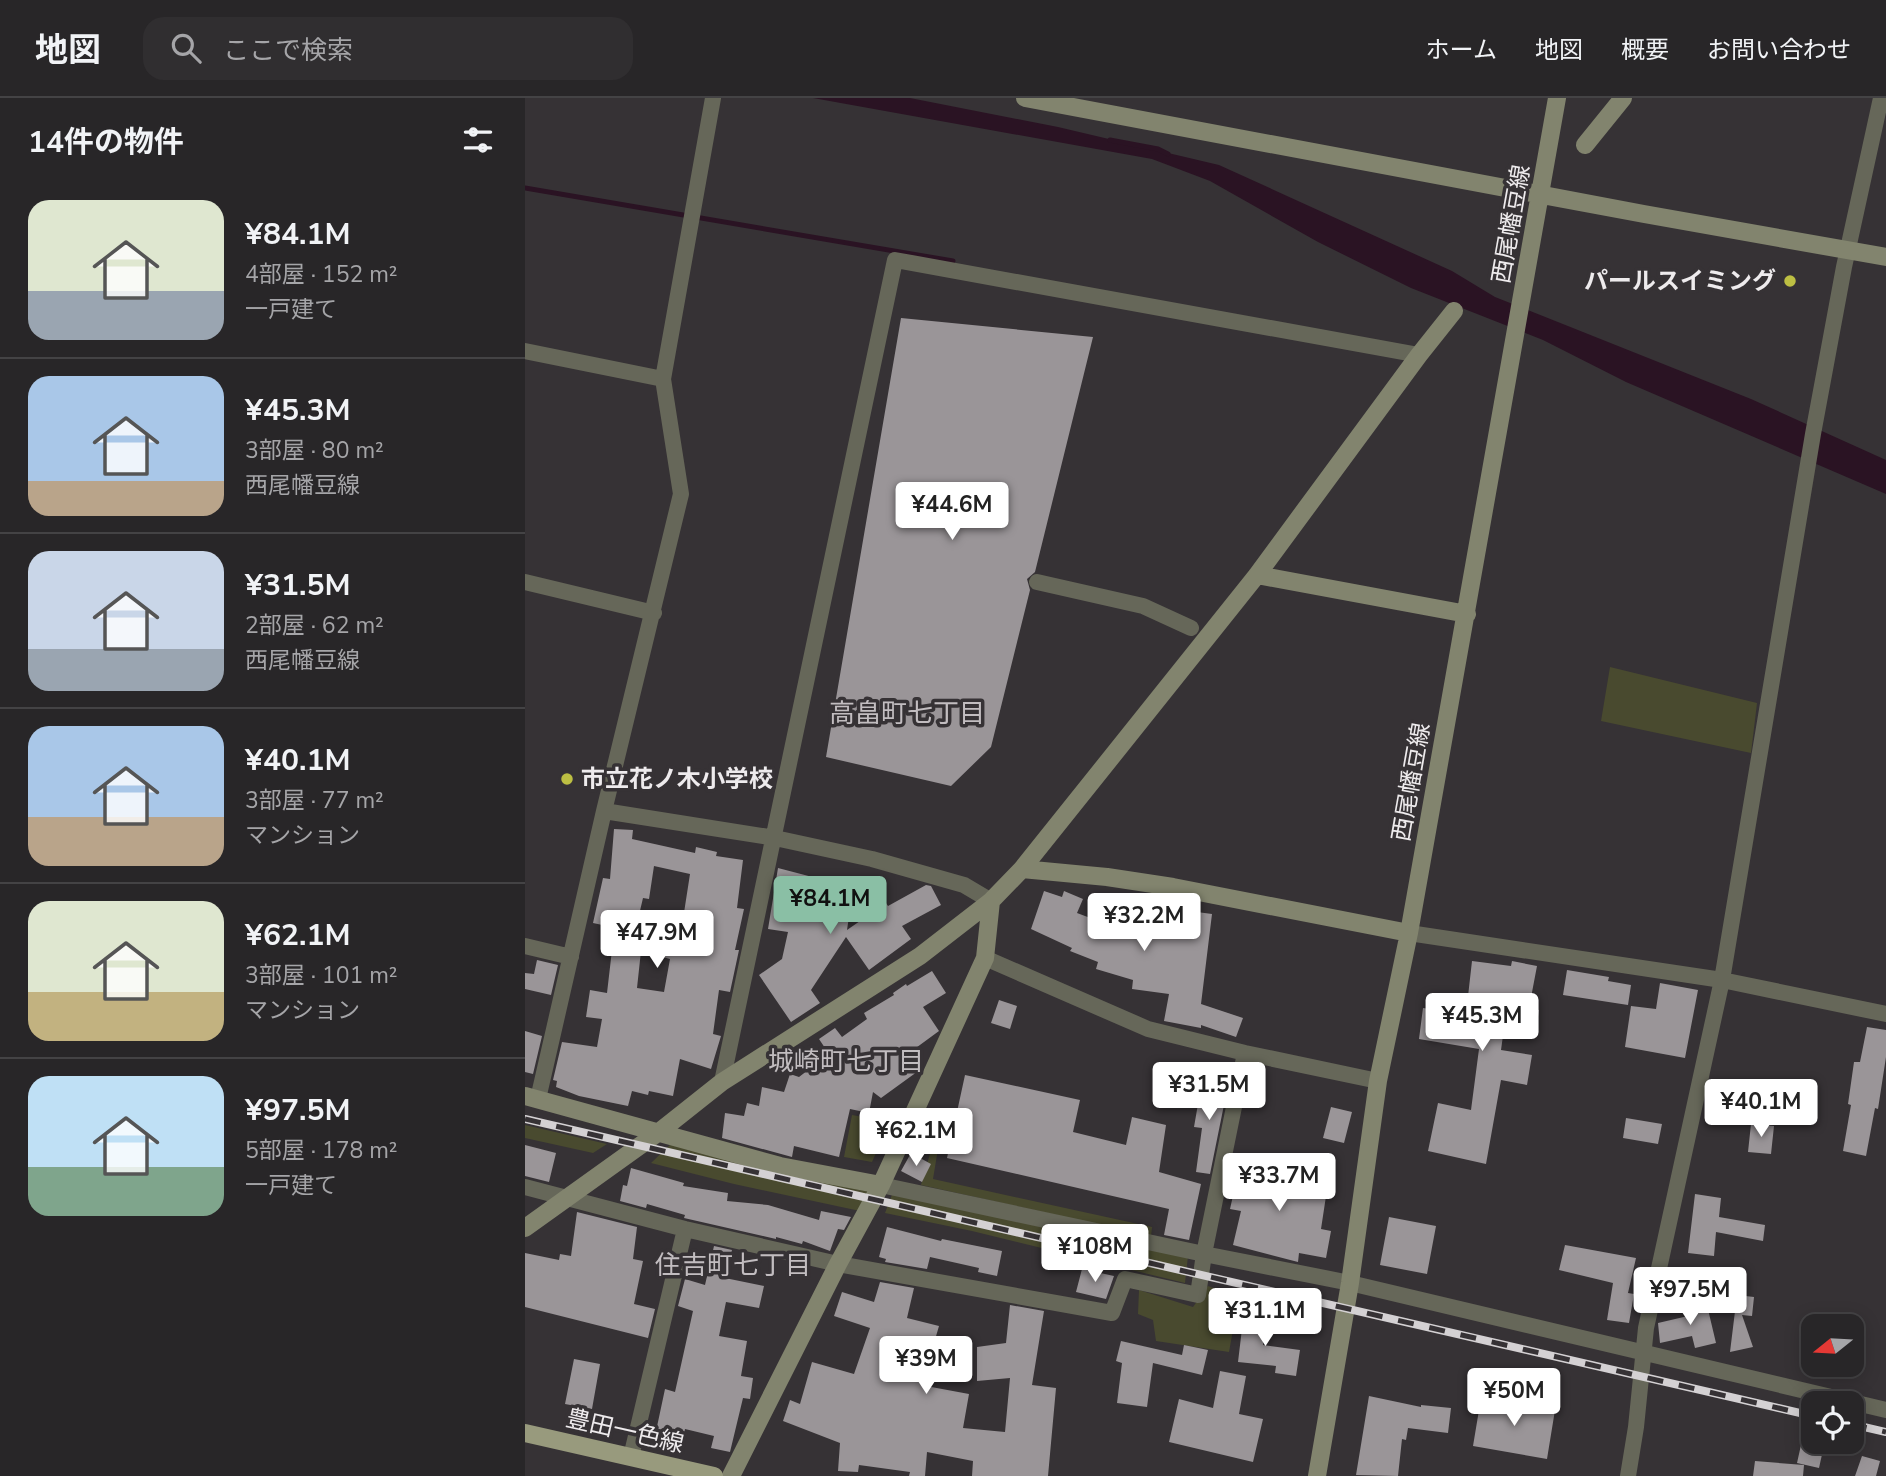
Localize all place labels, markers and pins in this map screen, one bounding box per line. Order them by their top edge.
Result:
place label: パールスイミング [1584,265,1776,297]
marker: パールスイミング [1782,273,1798,289]
pin: ¥44.6M [895,482,1009,542]
place label: 市立花ノ木小学校 [581,763,773,795]
marker: 市立花ノ木小学校 [559,771,575,787]
pin: ¥84.1M [773,876,887,936]
pin: ¥32.2M [1087,894,1201,953]
pin: ¥47.9M [600,910,714,970]
pin: ¥45.3M [1425,993,1539,1053]
pin: ¥31.5M [1152,1062,1266,1122]
pin: ¥40.1M [1704,1080,1818,1139]
pin: ¥62.1M [859,1108,973,1168]
pin: ¥33.7M [1222,1154,1336,1213]
pin: ¥108M [1046,1224,1144,1284]
pin: ¥97.5M [1633,1268,1747,1327]
pin: ¥31.1M [1208,1288,1322,1348]
pin: ¥39M [885,1336,967,1396]
pin: ¥50M [1473,1368,1555,1428]

